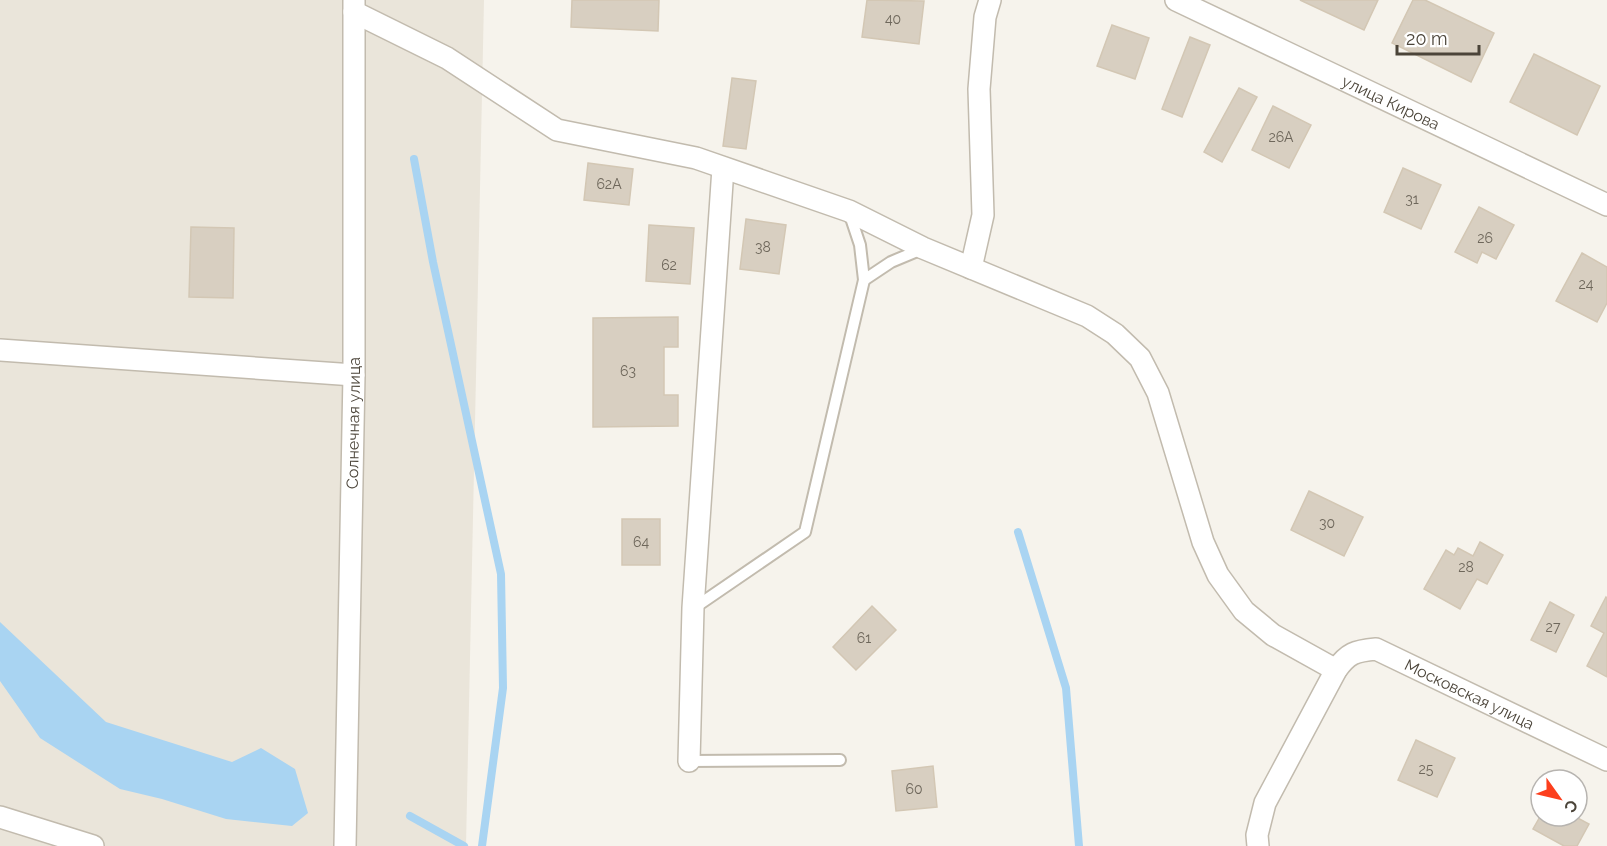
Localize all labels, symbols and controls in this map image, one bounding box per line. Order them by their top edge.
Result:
house number: 40 [885,11,901,27]
scale bar [1397,18,1480,56]
text: 20 m [1406,28,1448,49]
street label: улица Кирова [1339,71,1443,134]
house number: 26А [1269,129,1294,145]
house number: 62А [596,176,622,192]
house number: 31 [1405,191,1419,207]
house number: 26 [1477,230,1493,246]
house number: 38 [755,239,771,255]
house number: 62 [661,257,677,273]
house number: 24 [1579,276,1594,292]
street label: Солнечная улица [342,357,364,489]
house number: 63 [620,363,636,379]
house number: 30 [1319,515,1335,531]
house number: 64 [633,534,649,550]
house number: 28 [1458,559,1474,575]
house number: 27 [1546,619,1561,635]
house number: 61 [857,630,871,646]
street label: Московская улица [1402,655,1537,733]
house number: 25 [1419,761,1434,777]
north arrow [1529,768,1589,828]
house number: 60 [905,781,923,797]
text: С [1560,796,1582,816]

